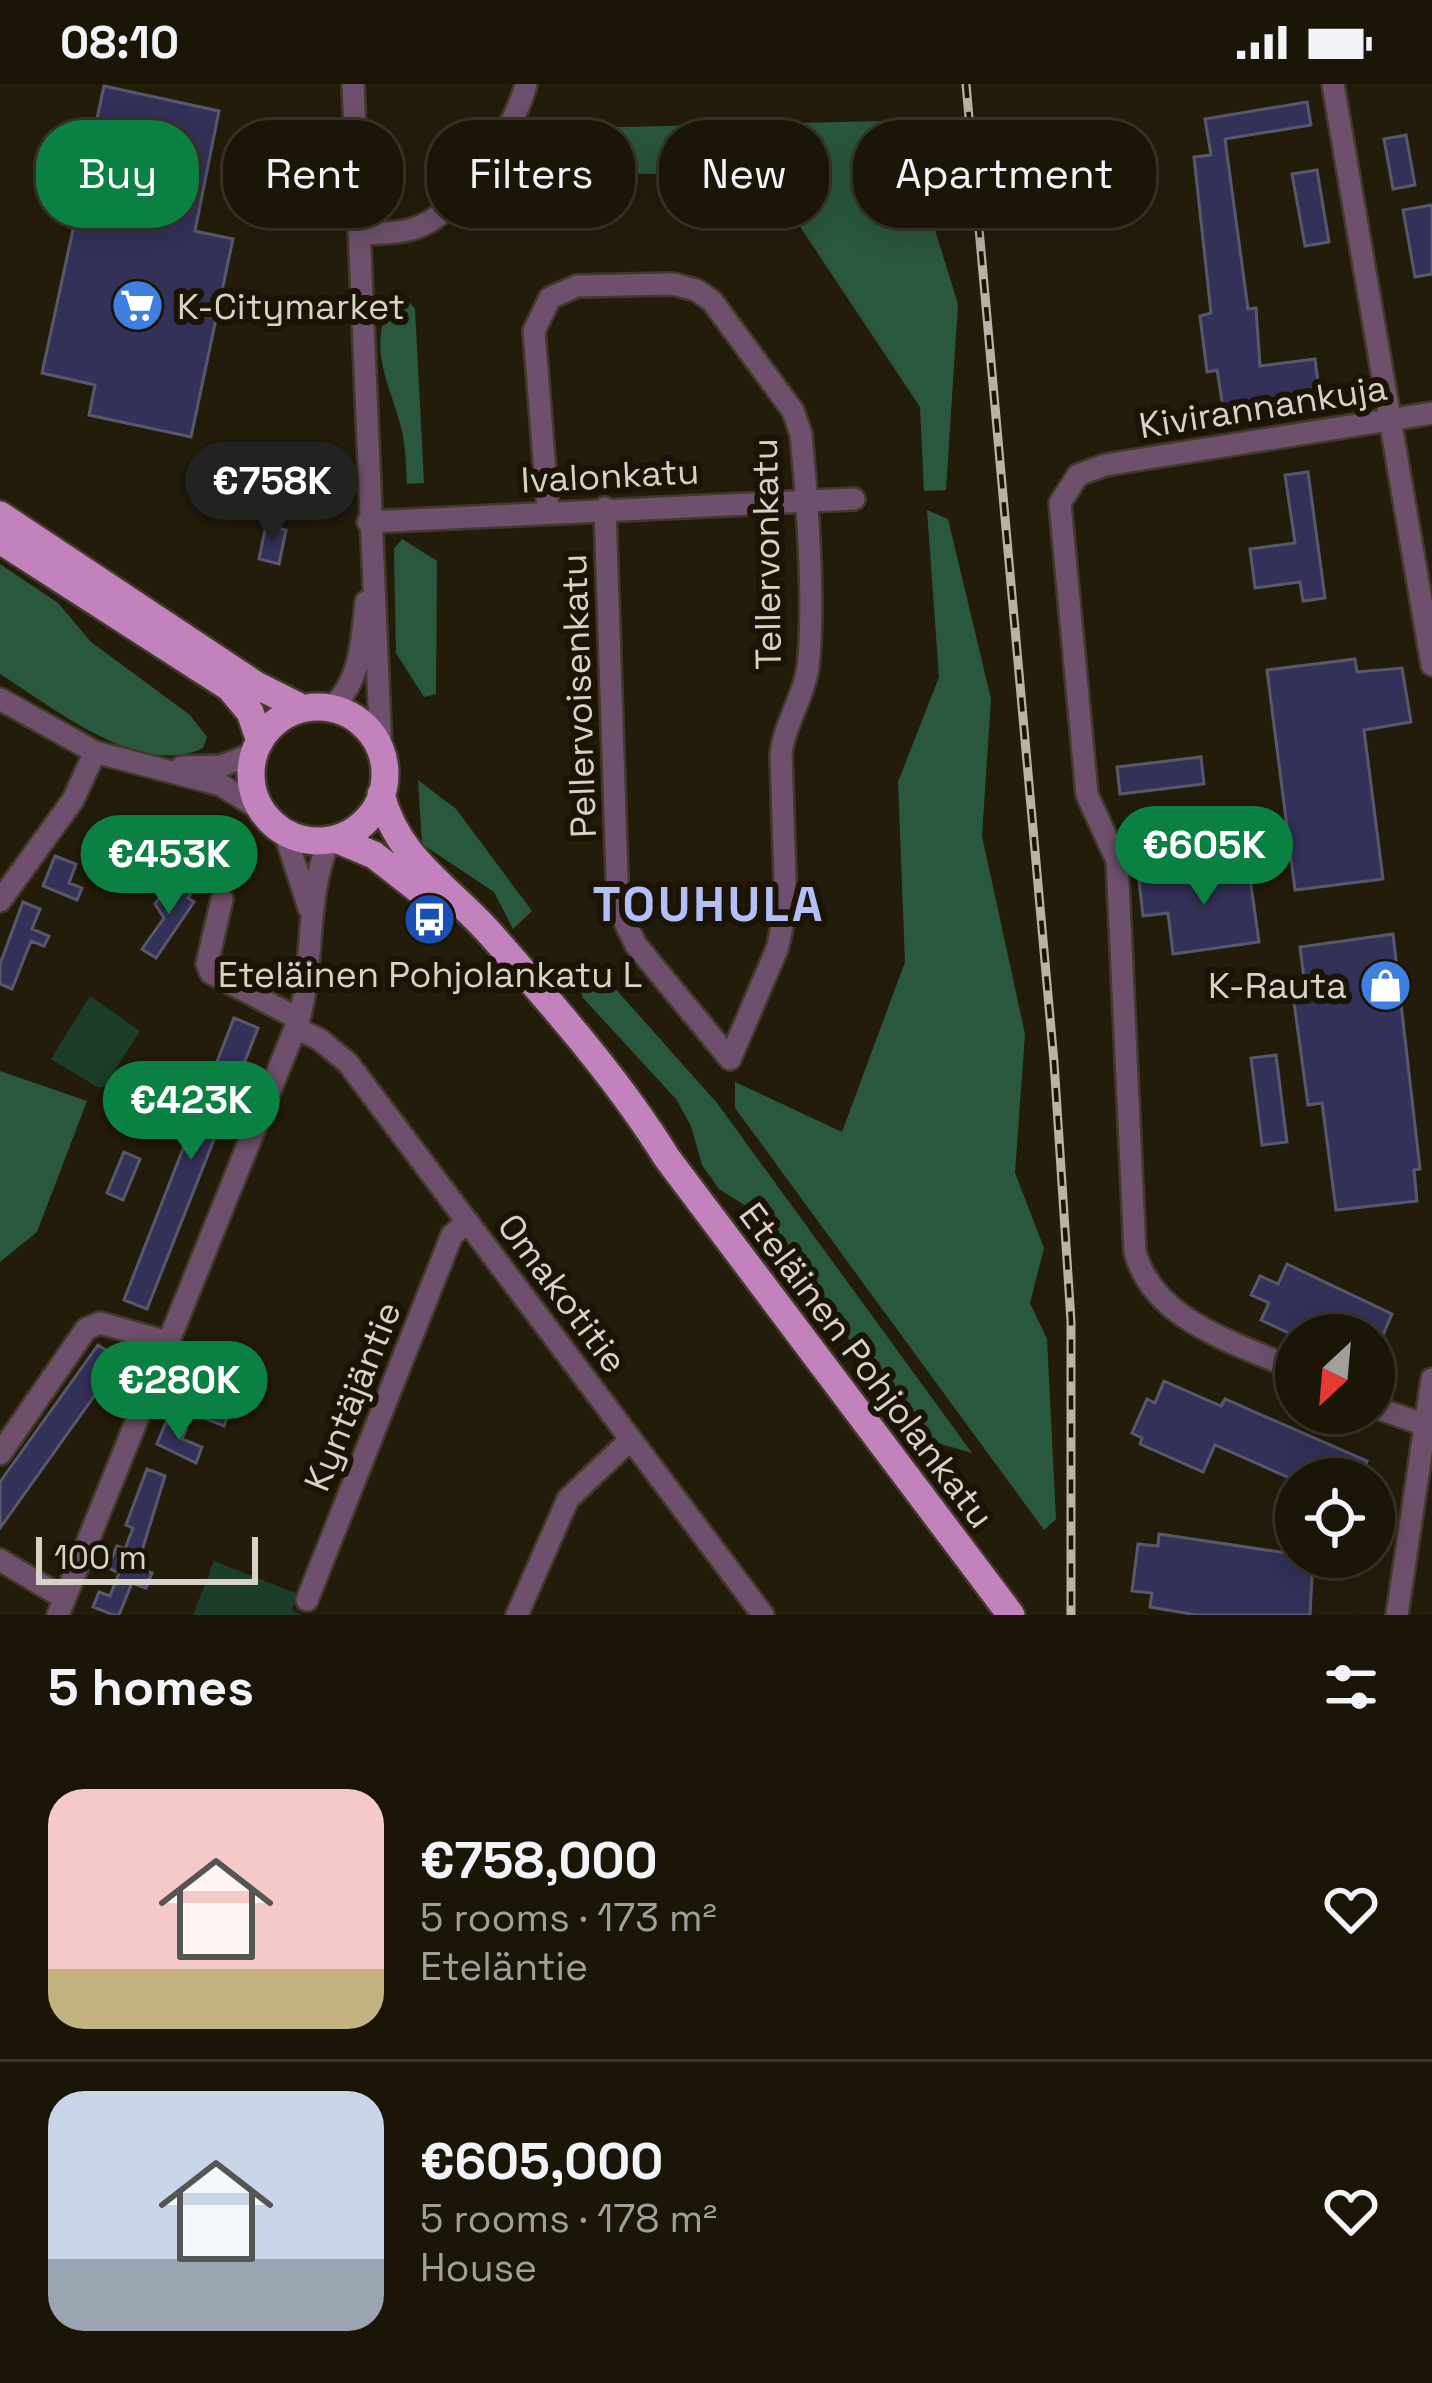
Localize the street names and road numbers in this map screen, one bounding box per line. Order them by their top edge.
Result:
street label: Kivirannankuja [1136,365,1390,449]
street label: Tellervonkatu [742,438,792,670]
street label: Ivalonkatu [520,448,700,504]
street label: Pellervoisenkatu [551,553,607,839]
street label: Eteläinen Pohjolankatu [729,1194,1004,1537]
street label: Omakotitie [487,1205,637,1382]
street label: Kyntäjäntie [294,1295,412,1498]

